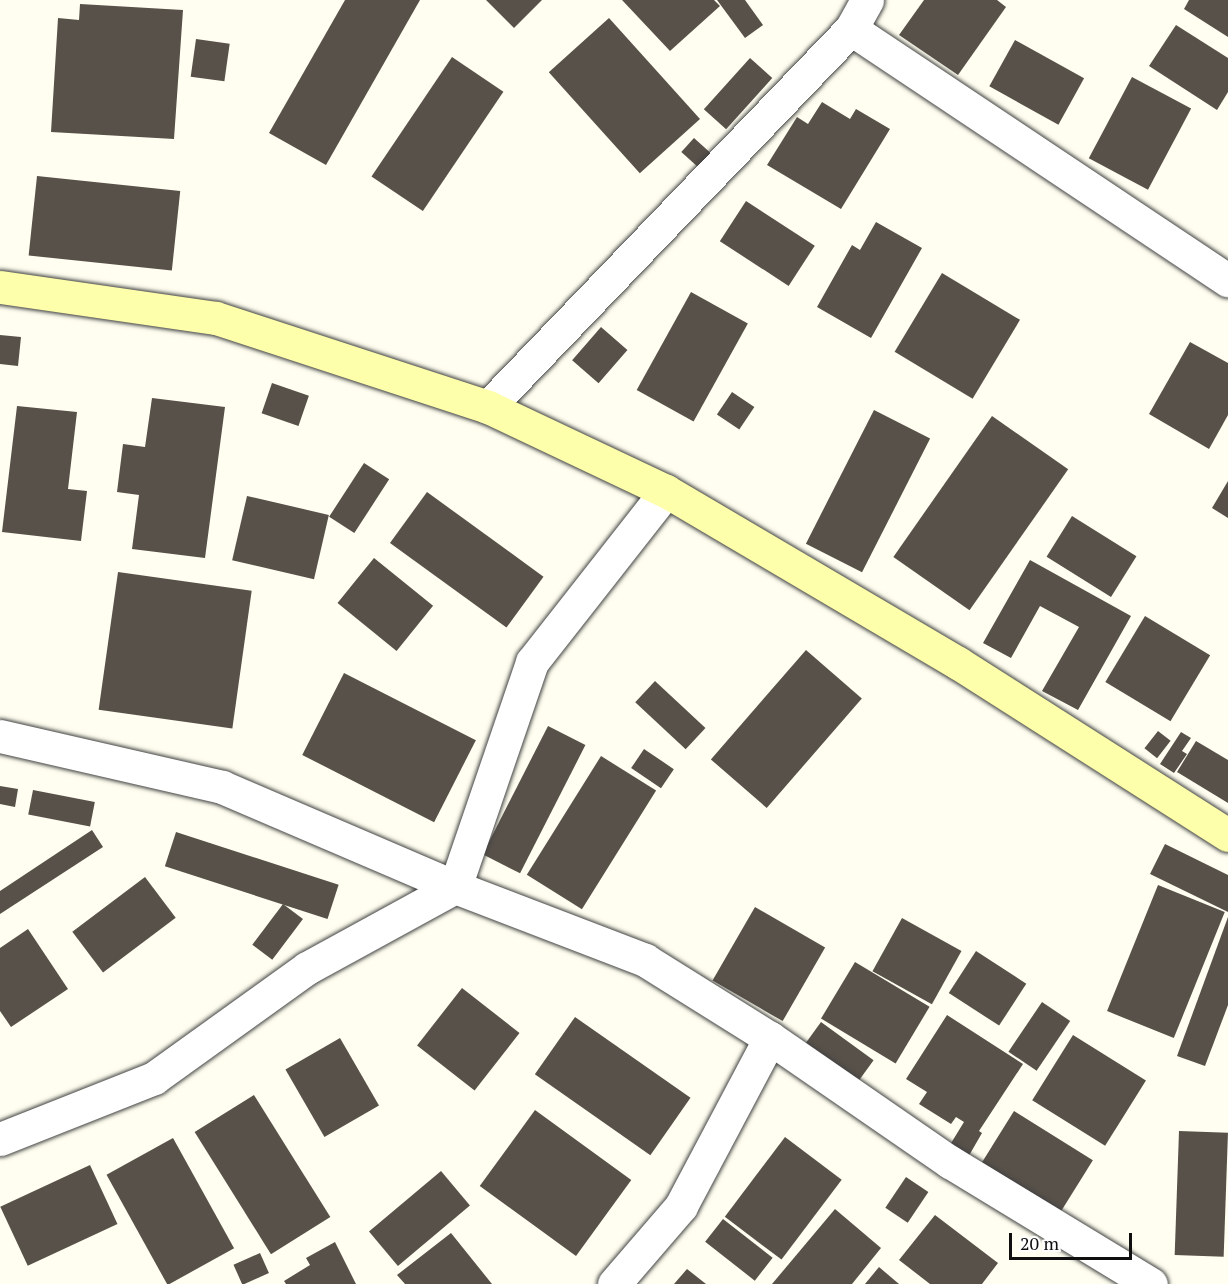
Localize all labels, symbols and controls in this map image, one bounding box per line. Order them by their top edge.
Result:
scale bar [1012,1221,1135,1259]
text: 20 m [1020,1231,1059,1255]

